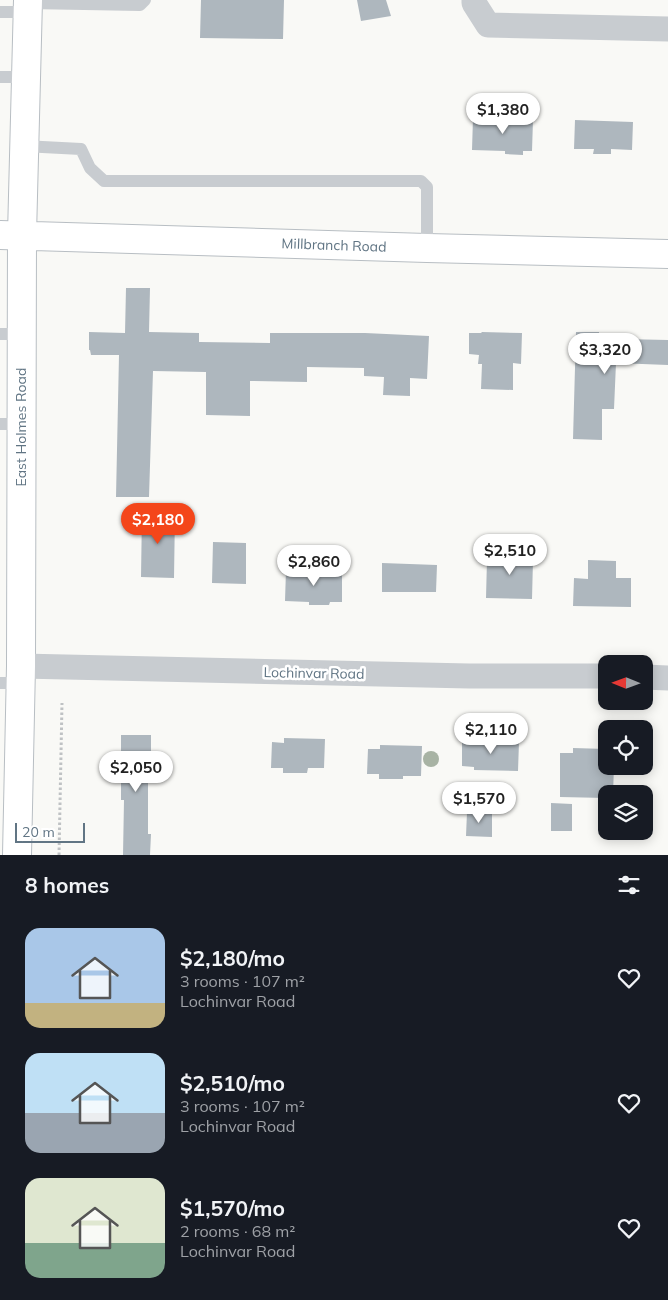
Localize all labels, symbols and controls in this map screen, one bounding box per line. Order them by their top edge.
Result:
pin: $1,380 [462,92,544,135]
text: $1,380 [477,99,529,119]
street label: Millbranch Road [281,234,387,256]
pin: $3,320 [564,332,646,375]
text: $3,320 [579,339,631,359]
street label: East Holmes Road [12,368,30,486]
pin: $2,180 [117,502,199,545]
text: $2,180 [132,509,184,529]
pin: $2,510 [469,534,551,576]
text: $2,510 [484,540,536,560]
pin: $2,860 [273,544,355,587]
text: $2,860 [288,551,340,571]
north arrow [598,655,652,710]
map controls [598,655,653,840]
street label: Lochinvar Road [263,663,365,683]
pin: $2,110 [450,712,532,755]
text: $2,110 [465,719,517,739]
button: locate [598,720,653,775]
pin: $2,050 [95,750,177,793]
text: $2,050 [110,757,162,777]
pin: $1,570 [438,782,520,824]
button: layers [598,785,653,840]
text: $1,570 [453,788,505,808]
scale bar [15,820,85,843]
text: 20 m [22,823,55,841]
icon: filters [615,871,643,899]
text: 8 homes [25,872,109,898]
text: $2,180/mo [180,945,285,971]
icon: home [65,948,125,1008]
icon: heart [615,964,643,992]
text: 3 rooms · 107 m² [180,971,305,991]
text: Lochinvar Road [180,991,295,1011]
text: $2,510/mo [180,1070,285,1096]
icon: home [65,1073,125,1133]
icon: heart [615,1089,643,1117]
text: 3 rooms · 107 m² [180,1096,305,1116]
text: Lochinvar Road [180,1116,295,1136]
text: $1,570/mo [180,1195,285,1221]
icon: home [65,1198,125,1258]
icon: heart [615,1214,643,1242]
text: 2 rooms · 68 m² [180,1221,295,1241]
text: Lochinvar Road [180,1241,295,1261]

